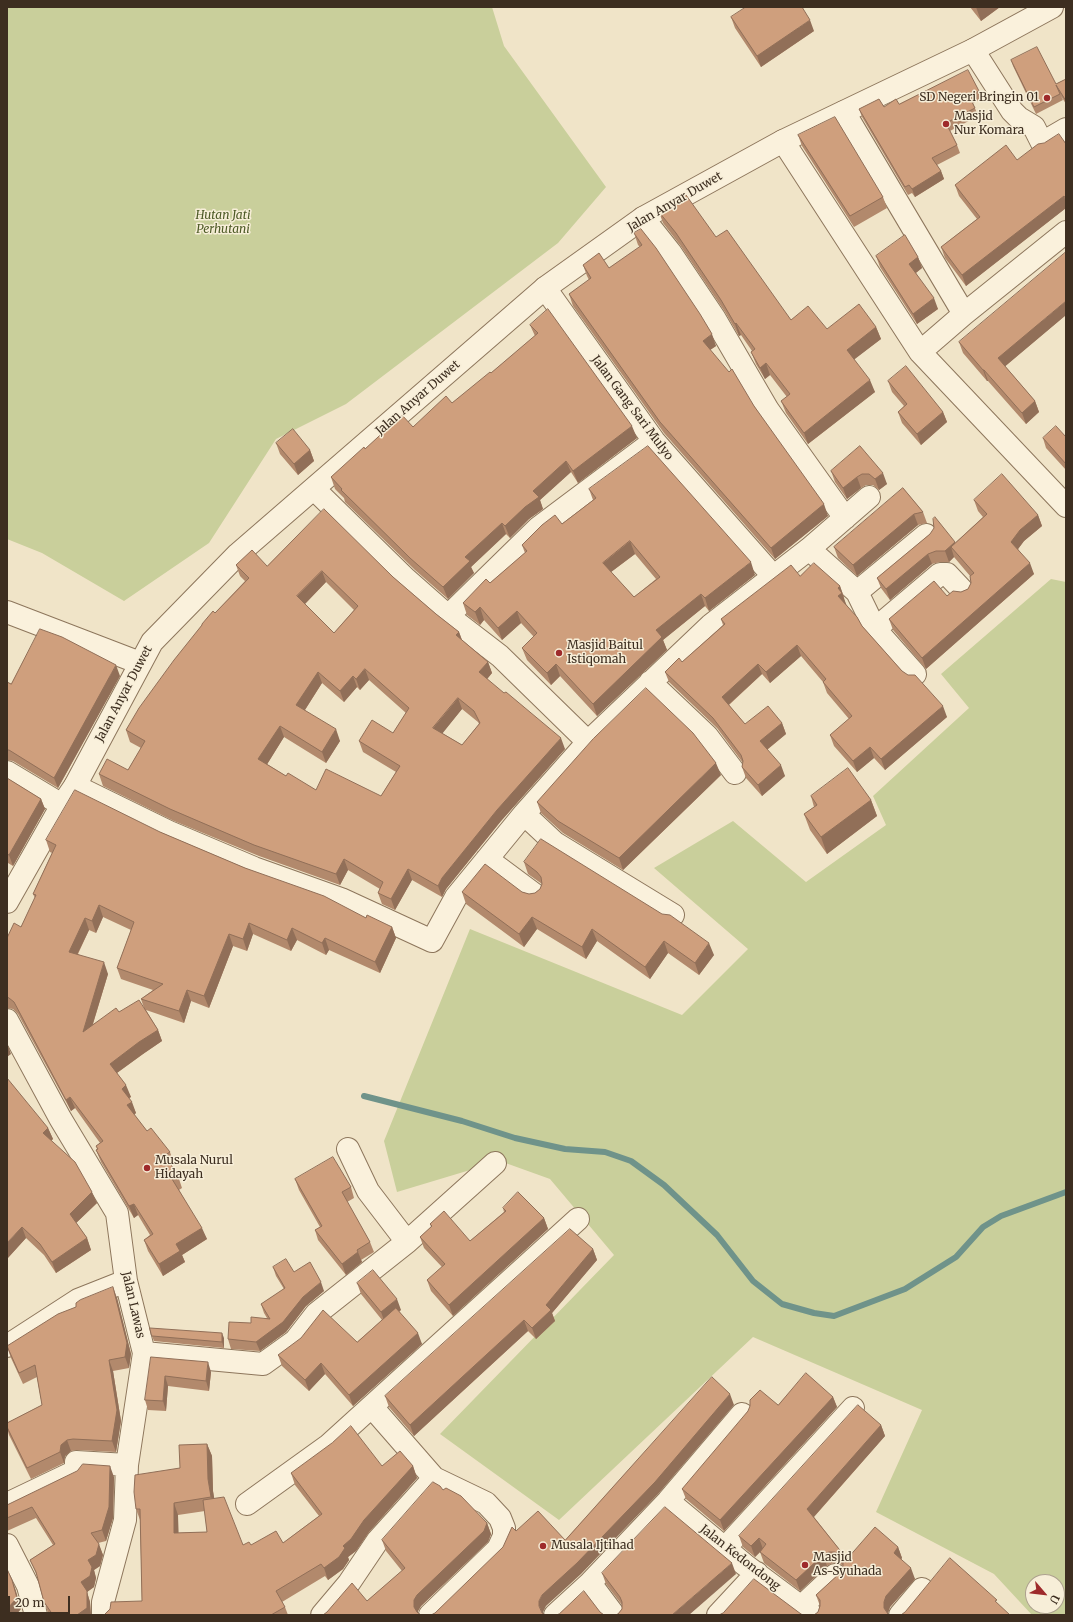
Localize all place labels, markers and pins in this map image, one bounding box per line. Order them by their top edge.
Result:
place label: SD Negeri Bringin 01 [919,91,1039,105]
marker: SD Negeri Bringin 01 [1042,93,1052,103]
place label: Masjid Nur Komara [954,110,1024,138]
marker: Masjid Nur Komara [941,119,951,129]
place label: Masjid Baitul Istiqomah [567,639,643,667]
marker: Masjid Baitul Istiqomah [554,648,564,658]
place label: Musala Nurul Hidayah [155,1154,233,1182]
marker: Musala Nurul Hidayah [142,1163,152,1173]
place label: Musala Ijtihad [551,1539,634,1553]
marker: Musala Ijtihad [538,1541,548,1551]
place label: Masjid As-Syuhada [813,1551,882,1579]
marker: Masjid As-Syuhada [800,1560,810,1570]

